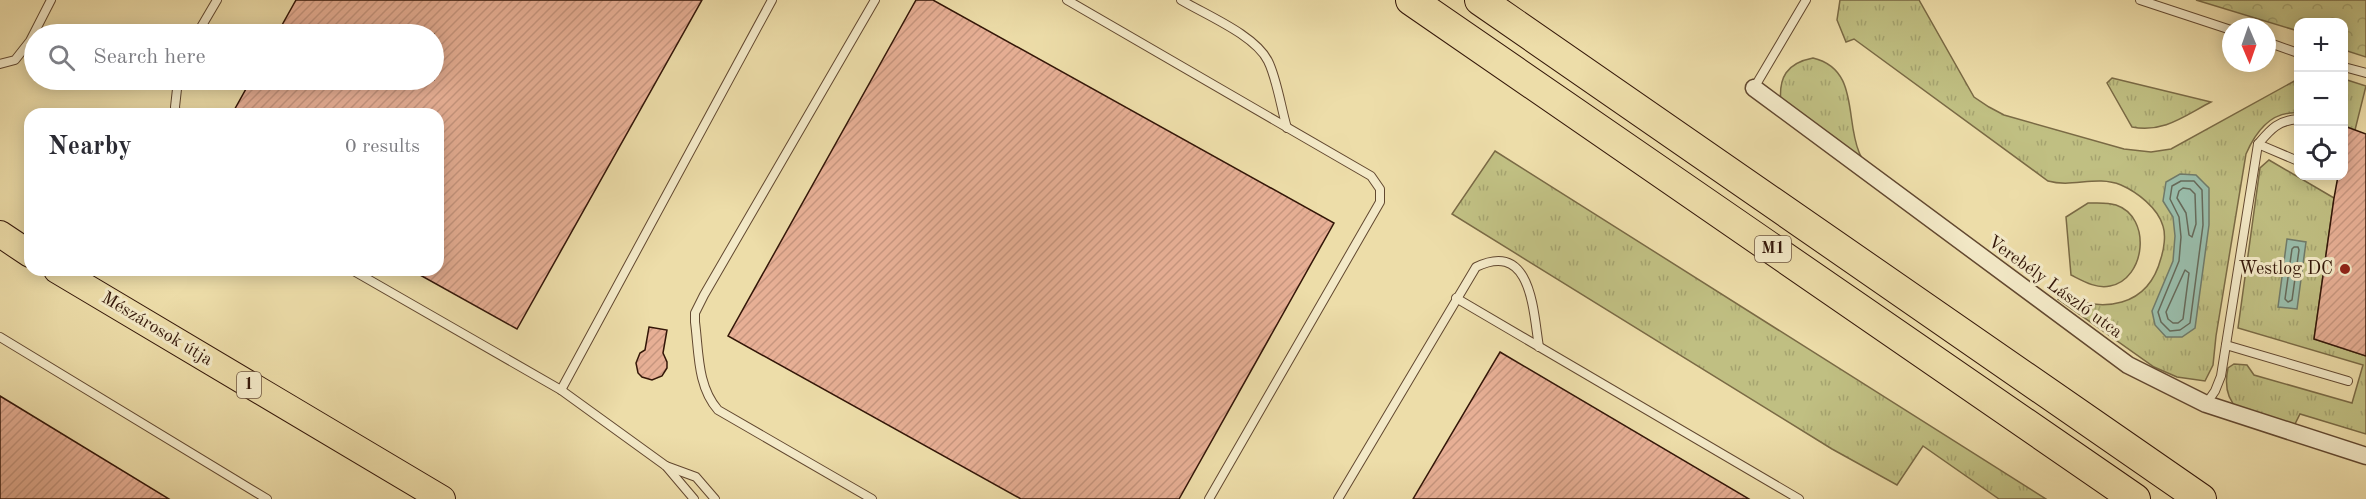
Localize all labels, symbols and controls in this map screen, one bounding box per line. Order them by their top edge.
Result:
north arrow [2222,18,2276,72]
map controls [2294,18,2348,180]
button: + [2294,18,2348,72]
search box [24,24,444,90]
icon: search [45,41,78,74]
text: Search here [93,46,206,68]
button: − [2294,72,2348,126]
button: locate [2294,126,2348,180]
text: Nearby [48,134,132,160]
text: 0 results [345,137,420,157]
street label: Verebély László utca [1984,232,2126,342]
road number: M1 [1755,236,1791,262]
place label: Westlog DC [2238,260,2333,278]
marker: Westlog DC [2338,262,2352,276]
street label: Mészárosok útja [98,289,216,369]
road number: 1 [237,372,261,398]

